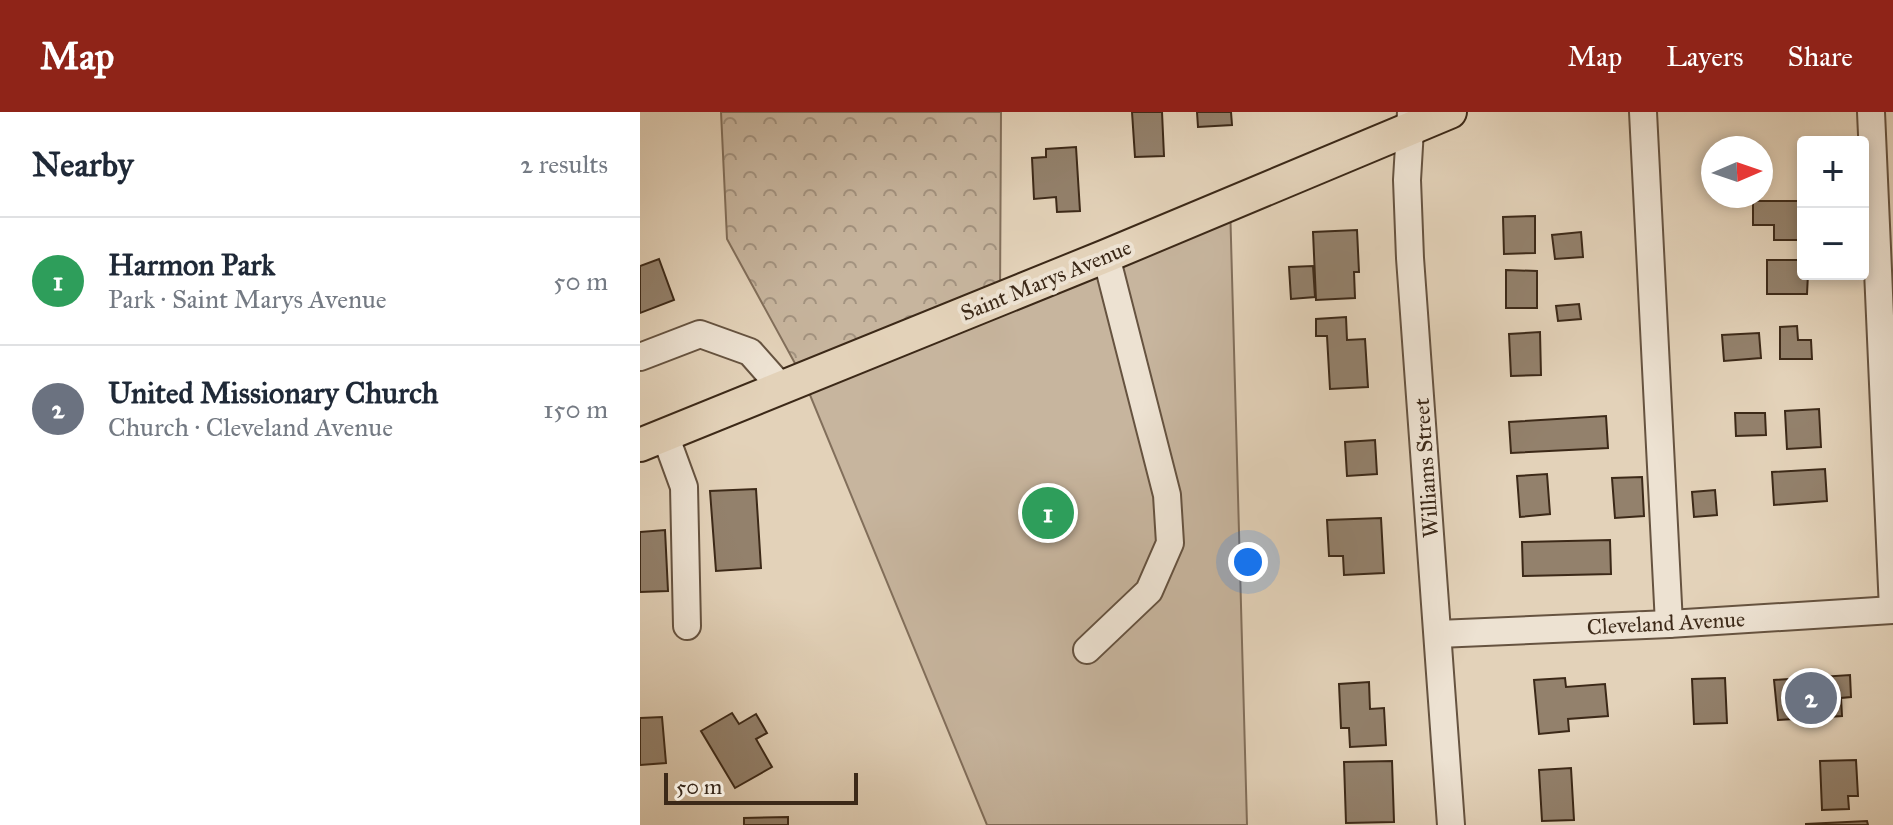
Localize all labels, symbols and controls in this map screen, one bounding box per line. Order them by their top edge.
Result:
text: Map [40,33,114,79]
text: Map [1567,39,1622,74]
text: Layers [1666,39,1744,74]
text: Share [1788,39,1853,74]
north arrow [1701,136,1773,208]
map controls [1797,136,1869,280]
button: + [1797,136,1869,208]
text: Nearby [32,144,134,185]
text: 2 results [520,148,608,180]
button: − [1797,208,1869,280]
street label: Saint Marys Avenue [957,233,1135,327]
text: Harmon Park [108,247,275,283]
text: 1 [53,265,63,297]
text: 50 m [553,265,608,297]
text: Park · Saint Marys Avenue [108,283,387,315]
text: United Missionary Church [108,375,439,411]
text: 2 [52,393,64,425]
text: 150 m [543,393,608,425]
street label: Williams Street [1408,397,1444,539]
text: Church · Cleveland Avenue [108,411,393,443]
pin: 1 [1022,483,1074,543]
your location [1228,542,1268,582]
street label: Cleveland Avenue [1586,605,1746,641]
pin: 2 [1785,668,1837,728]
scale bar [664,769,858,805]
text: 50 m [676,773,722,800]

